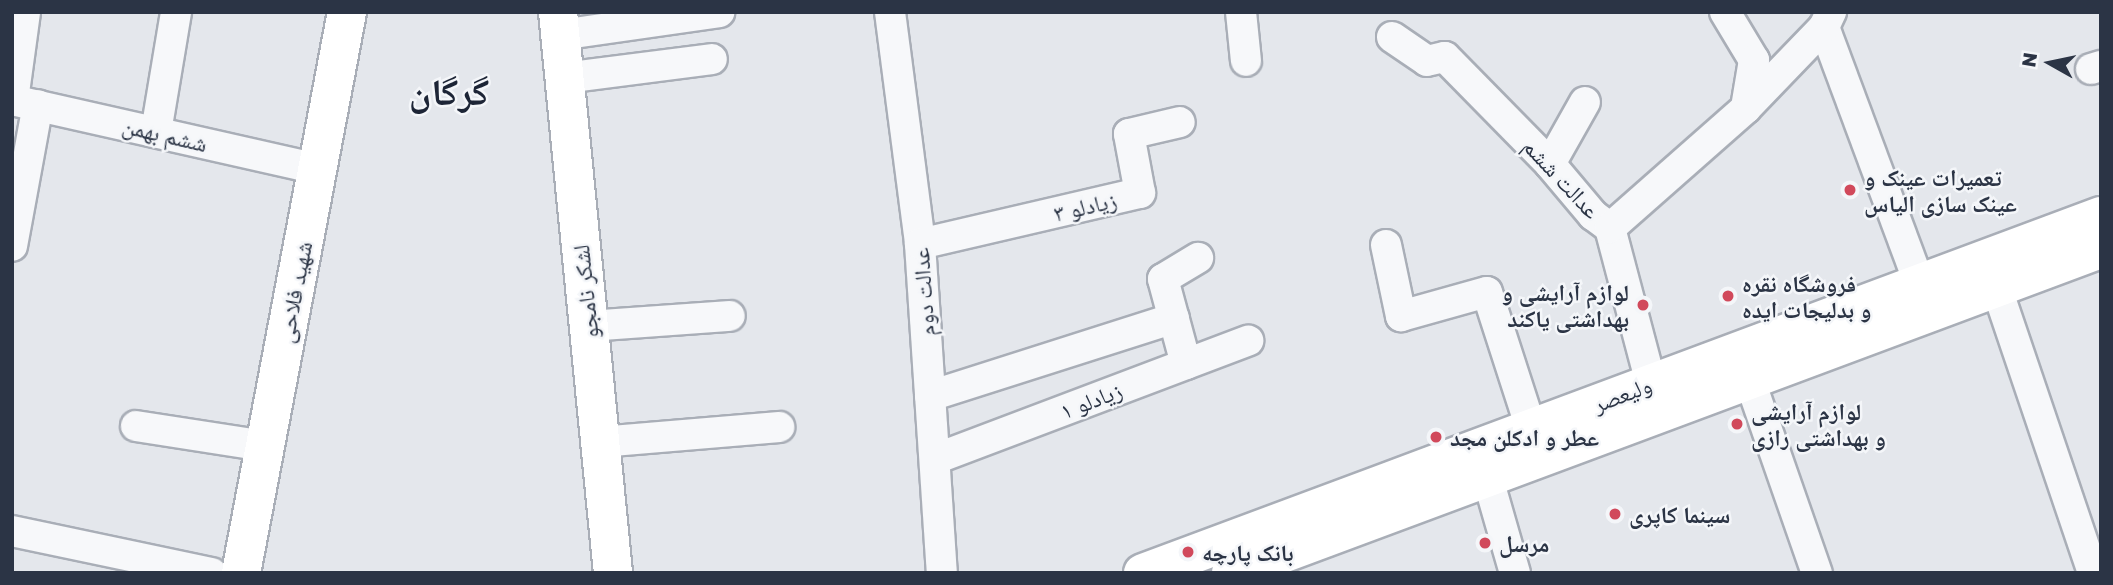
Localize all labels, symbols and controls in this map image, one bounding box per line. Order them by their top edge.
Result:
north arrow [2015,28,2085,98]
text: N [2016,51,2041,69]
district label: گرگان [409,69,489,113]
street label: ششم بهمن [120,111,210,157]
street label: عدالت ششم [1518,132,1606,224]
place label: تعمیرات عینک و عینک سازی الیاس [1864,163,2017,217]
marker: تعمیرات عینک و عینک سازی الیاس [1842,182,1858,198]
street label: زیادلو ۳ [1051,185,1119,227]
street label: شهید فلاحی [271,239,317,345]
street label: لشکر نامجو [566,244,604,340]
street label: عدالت دوم [906,247,940,337]
place label: فروشگاه نقره و بدلیجات ایده [1742,269,1871,323]
place label: لوازم آرایشی و بهداشتی یاکند [1502,278,1629,332]
marker: فروشگاه نقره و بدلیجات ایده [1720,288,1736,304]
marker: لوازم آرایشی و بهداشتی یاکند [1635,297,1651,313]
street label: ولیعصر [1589,370,1655,418]
street label: زیادلو ۱ [1056,376,1126,424]
place label: لوازم آرایشی و بهداشتی رازی [1751,397,1886,451]
marker: لوازم آرایشی و بهداشتی رازی [1729,416,1745,432]
place label: عطر و ادکلن مجد [1450,423,1599,451]
marker: عطر و ادکلن مجد [1428,429,1444,445]
place label: سینما کاپری [1629,500,1730,528]
marker: سینما کاپری [1607,506,1623,522]
place label: مرسل [1499,529,1549,557]
marker: مرسل [1477,535,1493,551]
place label: بانک پارچه [1202,538,1294,566]
marker: بانک پارچه [1180,544,1196,560]

